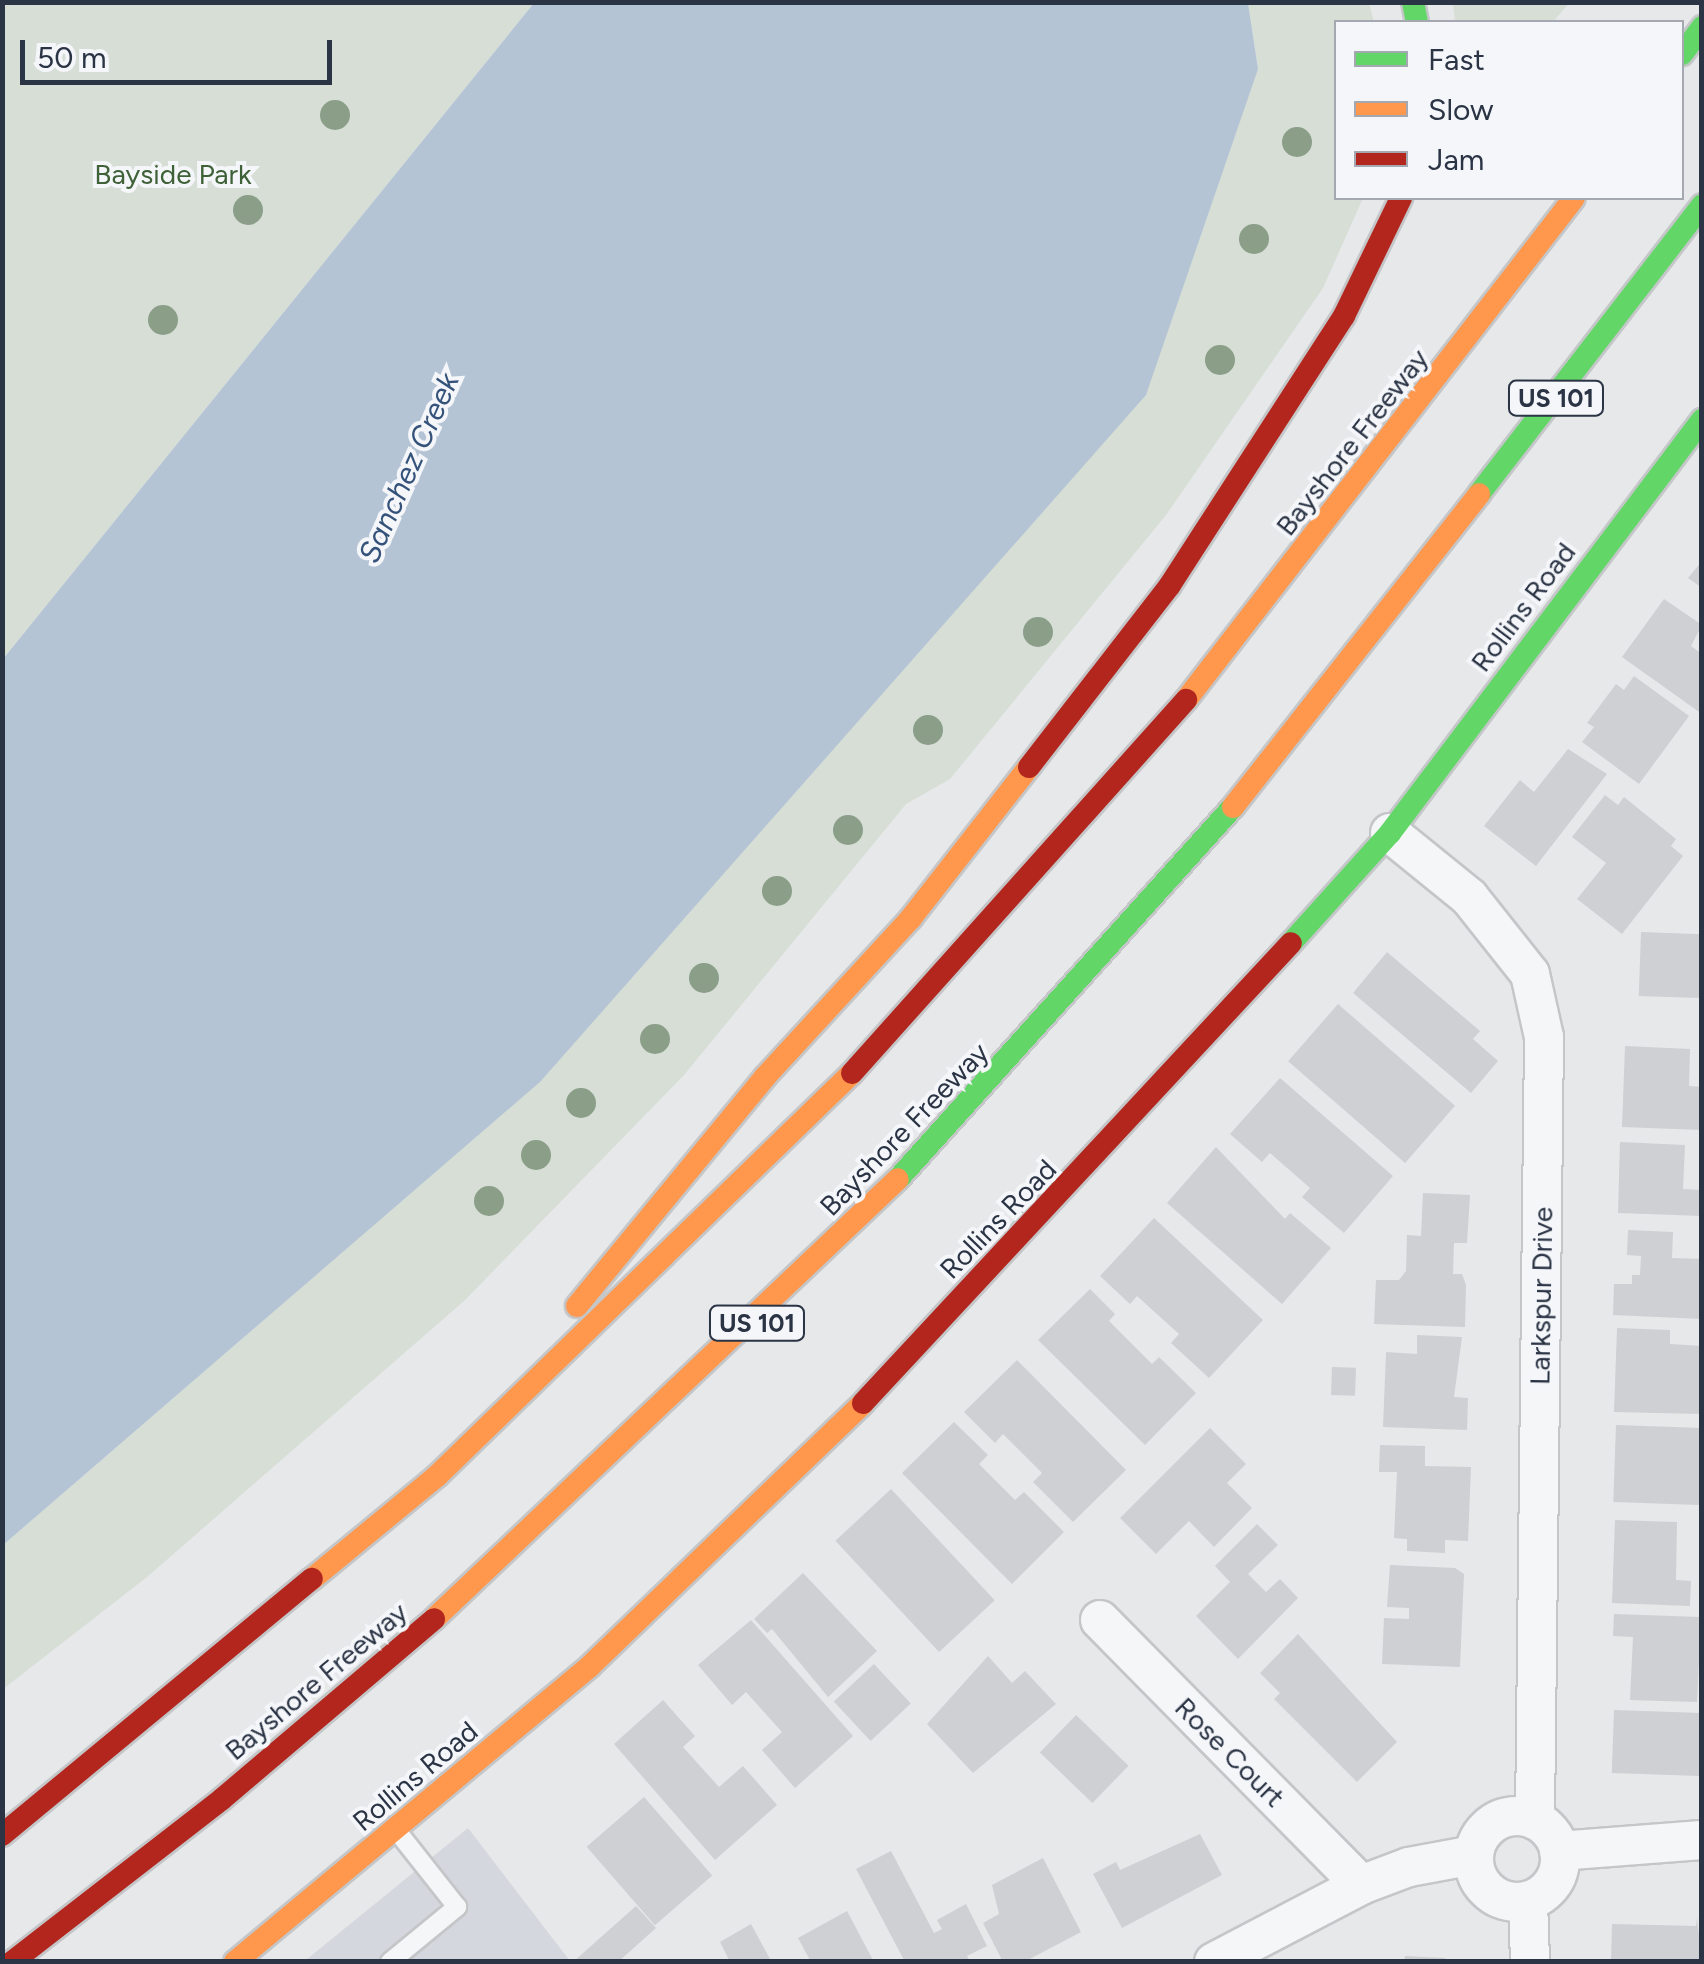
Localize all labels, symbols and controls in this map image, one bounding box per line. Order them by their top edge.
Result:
scale bar [25,20,338,82]
legend [1334,20,1684,200]
text: 50 m [37,39,106,76]
text: Fast [1428,41,1485,78]
text: Slow [1428,91,1494,128]
text: Jam [1428,141,1484,178]
park label: Bayside Park [94,157,252,191]
street label: Bayshore Freeway [1269,342,1435,542]
water label: Sanchez Creek [351,368,467,568]
road number: US 101 [1506,378,1606,418]
street label: Rollins Road [1464,536,1582,678]
street label: Bayshore Freeway [813,1036,995,1222]
street label: Rollins Road [933,1152,1063,1286]
street label: Larkspur Drive [1523,1207,1559,1385]
road number: US 101 [707,1303,807,1343]
street label: Bayshore Freeway [218,1595,414,1767]
street label: Rose Court [1168,1690,1292,1814]
street label: Rollins Road [346,1714,484,1838]

